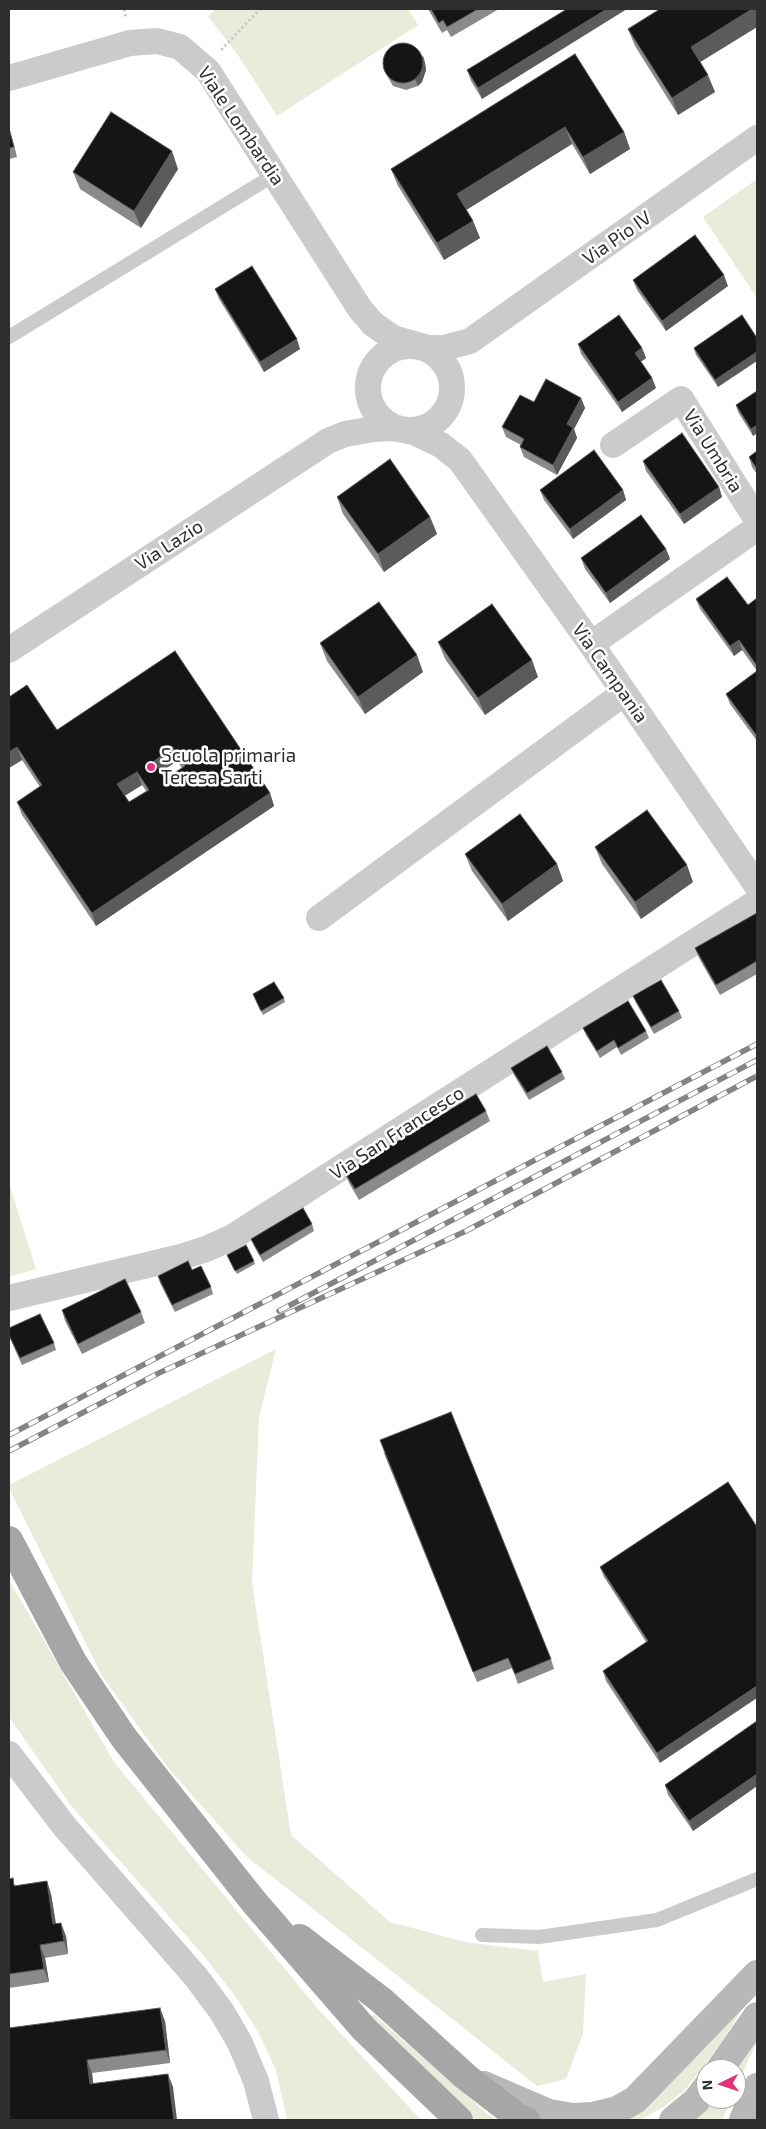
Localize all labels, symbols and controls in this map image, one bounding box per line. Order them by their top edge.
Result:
street label: Viale Lombardia [193,62,289,190]
street label: Via Pio IV [578,206,656,270]
street label: Via Umbria [678,405,748,497]
street label: Via Lazio [131,515,207,575]
street label: Via Campania [567,619,653,727]
place label: Scuola primaria Teresa Sarti [161,745,296,789]
marker: Scuola primaria Teresa Sarti [145,761,157,773]
street label: Via San Francesco [326,1081,468,1185]
north arrow [696,2059,746,2109]
text: N [698,2079,715,2091]

